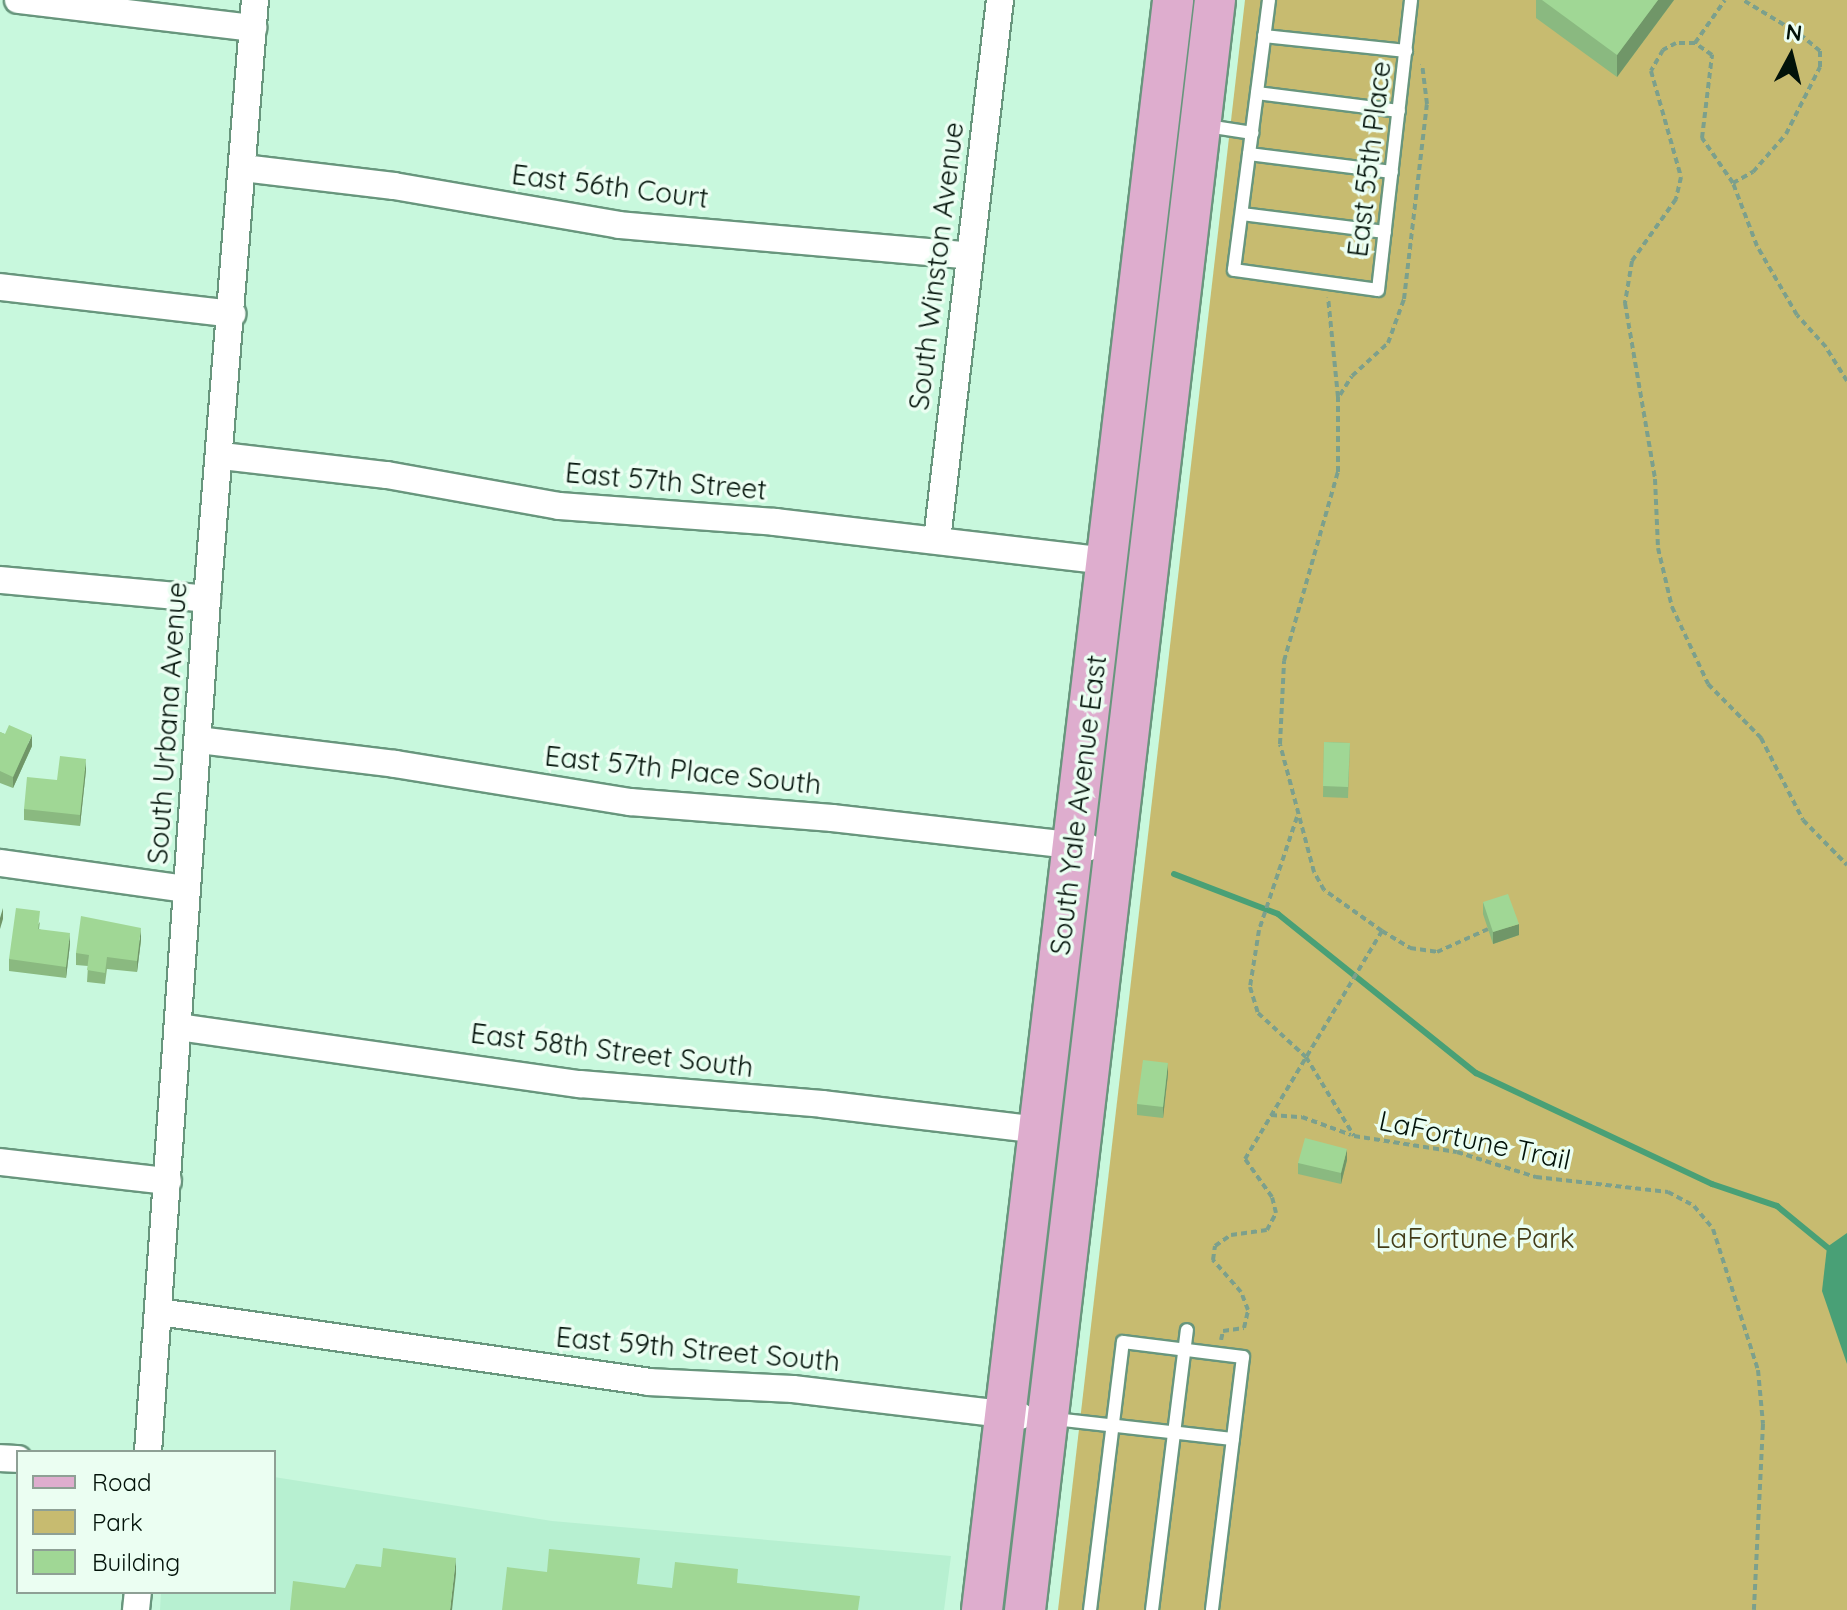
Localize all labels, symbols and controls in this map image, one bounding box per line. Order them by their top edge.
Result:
north arrow [1751,16,1831,96]
text: N [1784,17,1804,47]
street label: East 55th Place [1340,59,1398,259]
street label: South Winston Avenue [902,120,970,412]
street label: East 56th Court [510,157,710,215]
street label: East 57th Street [564,455,768,507]
street label: South Urbana Avenue [140,581,194,865]
street label: South Yale Avenue East [1043,653,1113,957]
street label: East 57th Place South [543,739,823,801]
street label: East 58th Street South [469,1016,755,1084]
street label: LaFortune Trail [1376,1103,1574,1177]
park label: LaFortune Park [1375,1221,1575,1255]
street label: East 59th Street South [554,1320,842,1378]
legend [16,1450,276,1594]
text: Road [92,1467,152,1497]
text: Park [92,1507,143,1537]
text: Building [92,1547,180,1577]

